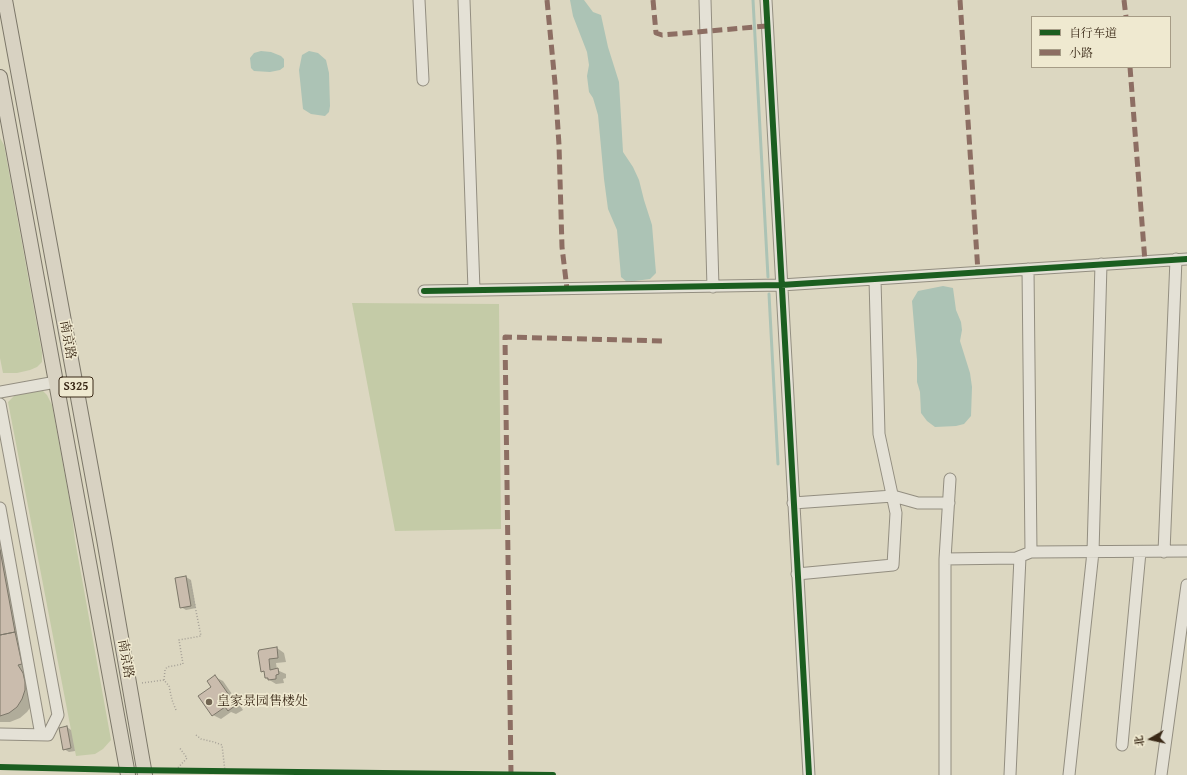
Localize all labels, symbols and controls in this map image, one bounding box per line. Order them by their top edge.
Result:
legend [1031,16,1171,68]
text: 自行车道 [1069,24,1117,41]
text: 小路 [1069,44,1093,61]
street label: 南京路 [56,319,78,361]
road number: S325 [59,377,93,397]
street label: 南京路 [114,638,136,680]
place label: 皇家景园售楼处 [217,694,308,710]
marker: 皇家景园售楼处 [204,697,214,707]
north arrow [1131,719,1171,759]
text: 北 [1130,734,1148,748]

